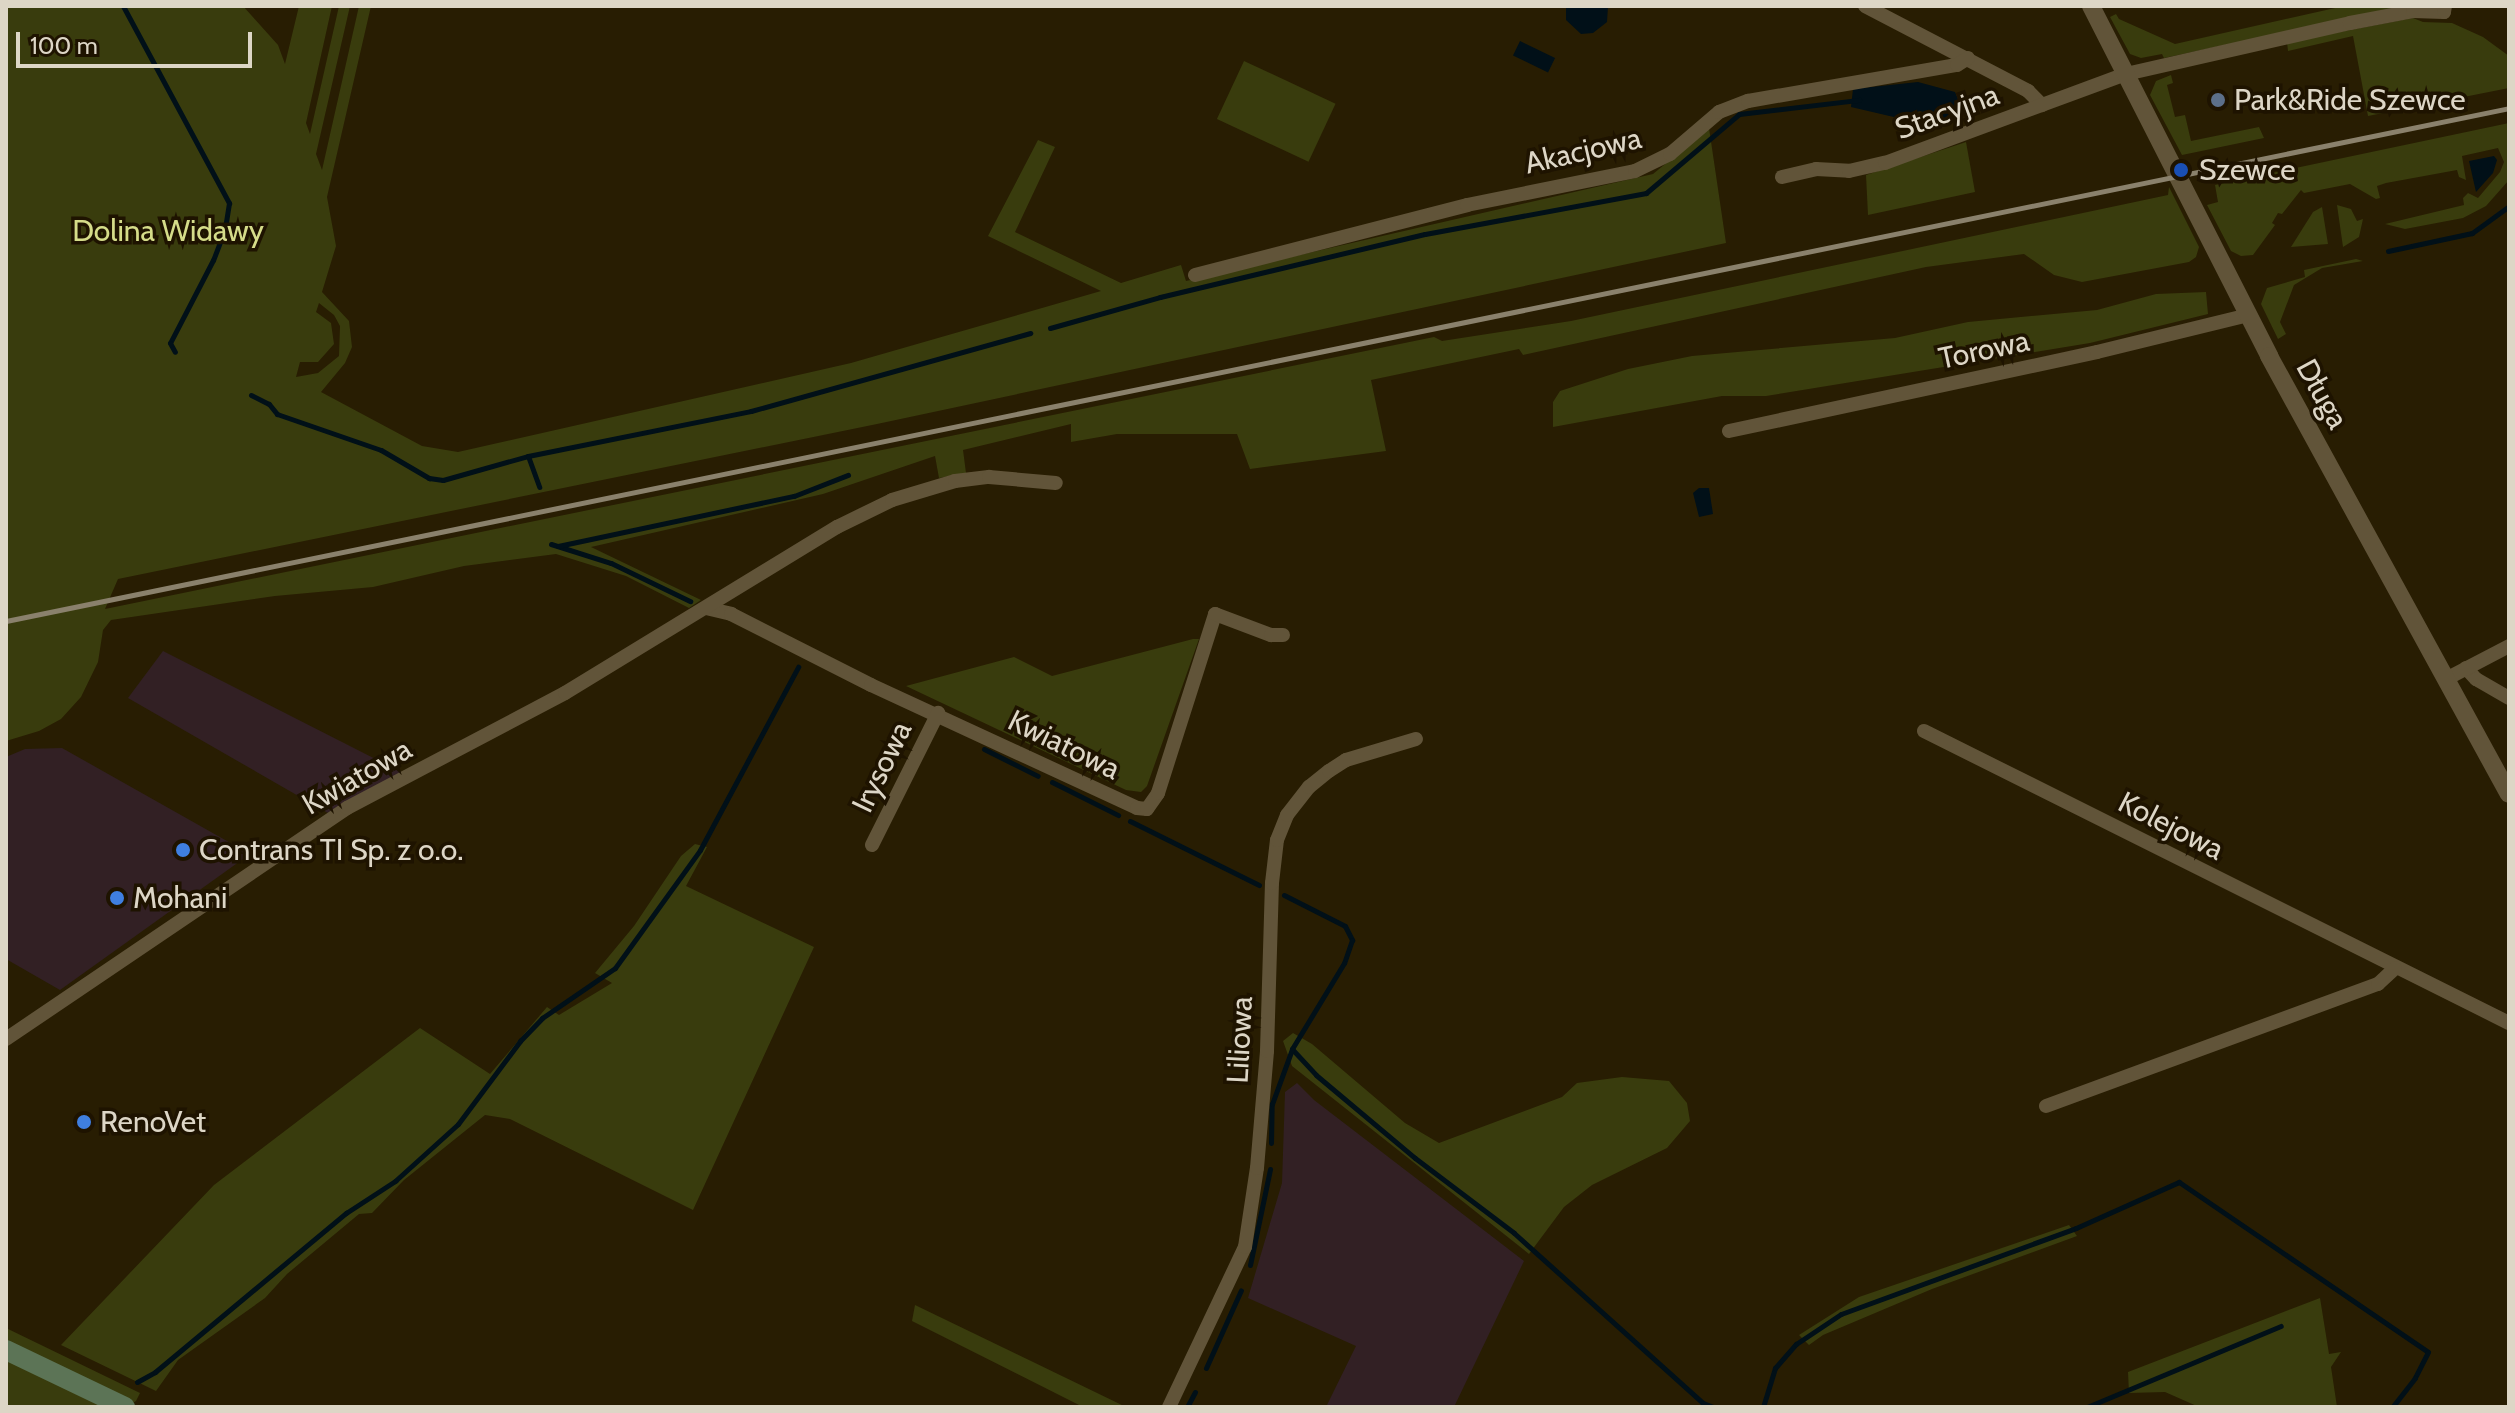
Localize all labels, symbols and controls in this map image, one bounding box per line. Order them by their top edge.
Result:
scale bar [20,16,256,66]
text: 100 m [30,31,98,60]
street label: Stacyjna [1890,77,2004,147]
place label: Park&Ride Szewce [2234,82,2466,118]
marker: Park&Ride Szewce [2209,91,2227,109]
street label: Akacjowa [1521,120,1645,182]
place label: Szewce [2199,152,2296,188]
marker: Szewce [2170,159,2192,181]
park label: Dolina Widawy [72,213,264,249]
street label: Torowa [1935,323,2033,377]
street label: Długa [2288,353,2356,435]
street label: Kwiatowa [1002,702,1126,788]
street label: Irysowa [845,716,919,818]
street label: Kwiatowa [296,731,418,823]
street label: Kolejowa [2112,784,2230,868]
place label: Contrans TI Sp. z o.o. [199,832,464,868]
marker: Contrans TI Sp. z o.o. [174,841,192,859]
place label: Mohani [133,880,227,916]
marker: Mohani [108,889,126,907]
street label: Liliowa [1220,996,1260,1084]
place label: RenoVet [100,1104,206,1140]
marker: RenoVet [75,1113,93,1131]

